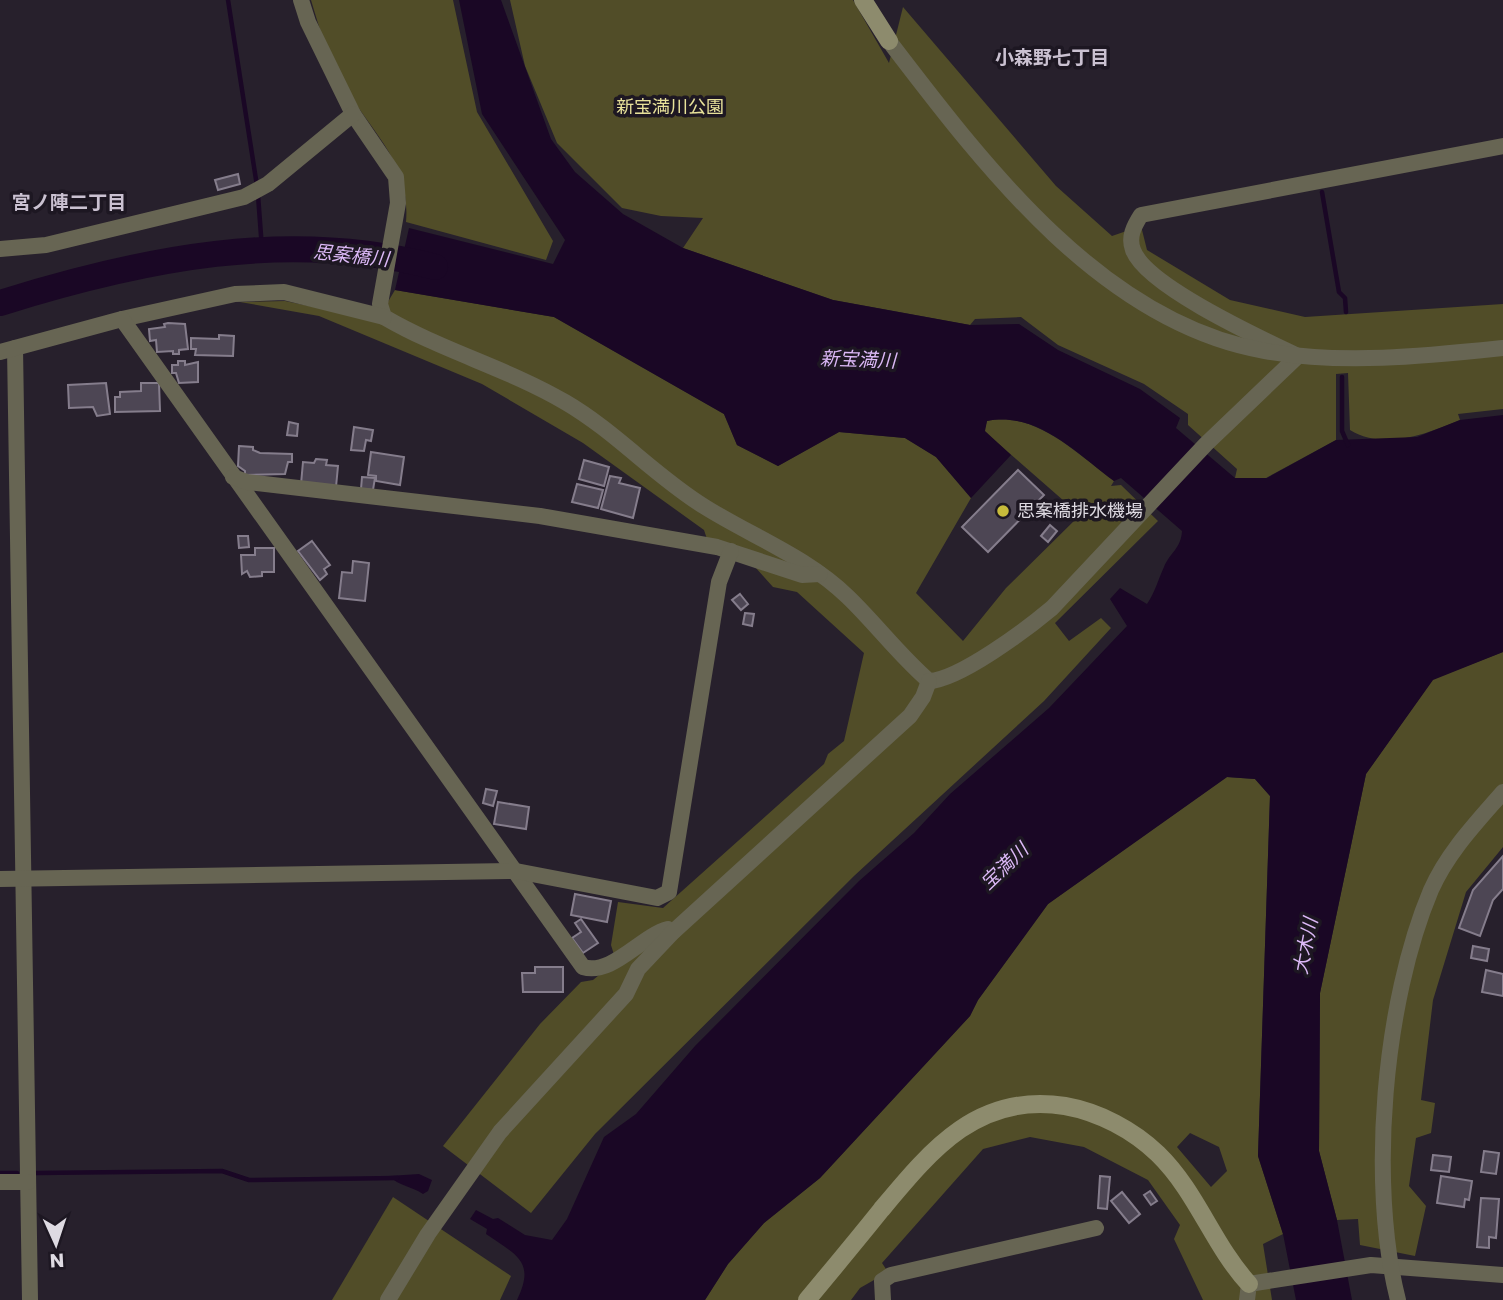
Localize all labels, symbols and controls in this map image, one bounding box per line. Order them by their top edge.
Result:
district label: 小森野七丁目 [995,44,1109,71]
park label: 新宝満川公園 [616,94,724,119]
district label: 宮ノ陣二丁目 [12,189,126,216]
water label: 思案橋川 [312,238,392,273]
water label: 新宝満川 [820,345,898,374]
place label: 思案橋排水機場 [1017,498,1143,523]
marker: 思案橋排水機場 [995,503,1011,519]
water label: 宝満川 [974,835,1036,896]
water label: 大木川 [1287,914,1325,977]
north arrow [21,1209,91,1279]
text: N [49,1247,65,1274]

